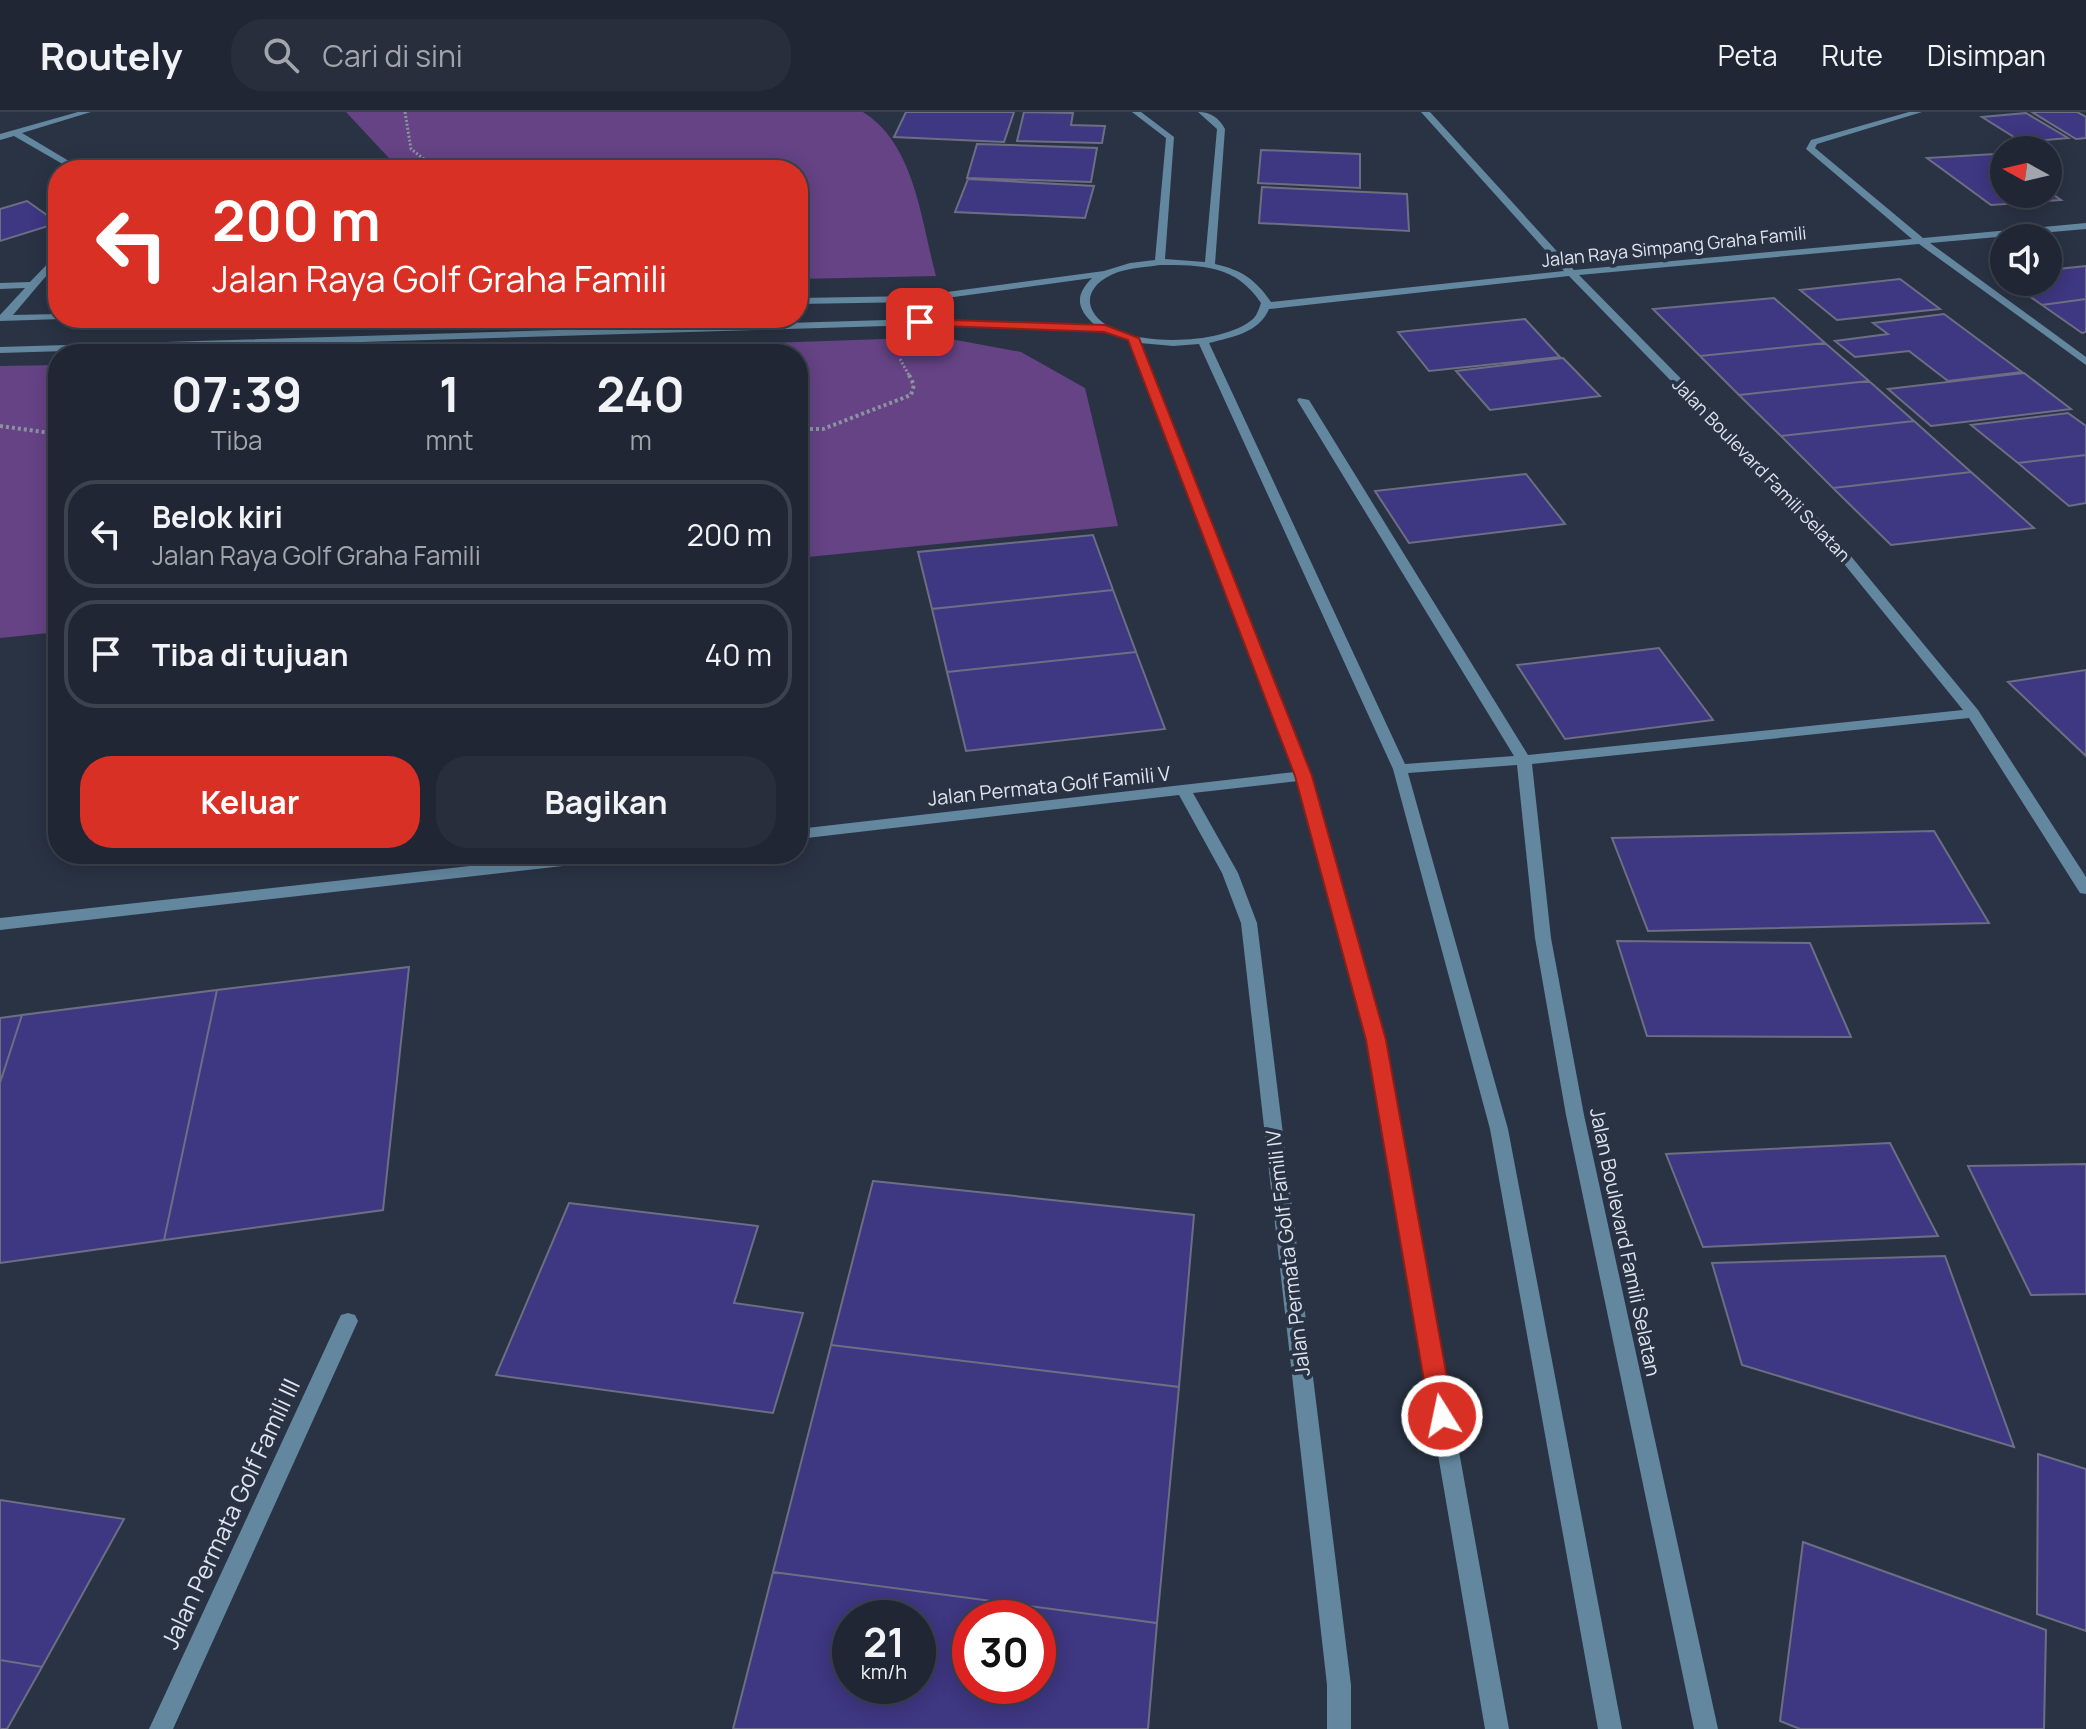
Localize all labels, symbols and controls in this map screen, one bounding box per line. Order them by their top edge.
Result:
search box [231,19,791,91]
text: Routely [40,29,183,81]
icon: search [259,33,303,77]
text: Cari di sini [323,35,463,76]
text: Peta [1718,36,1778,74]
text: Rute [1822,36,1883,74]
text: Disimpan [1927,36,2046,74]
north arrow [1990,136,2062,208]
map controls [1990,136,2062,296]
text: 200 m [212,181,381,258]
icon: left [80,192,184,296]
street label: Jalan Raya Simpang Graha Famili [1540,220,1808,272]
button: sound [1990,224,2062,296]
text: Jalan Raya Golf Graha Famili [212,254,667,303]
pin [886,288,954,356]
icon: arrive [898,300,942,344]
text: 07:39 [171,361,302,426]
text: 1 [439,361,460,426]
text: 240 [596,361,685,426]
street label: Jalan Boulevard Famili Selatan [1667,372,1856,566]
text: Tiba [211,422,262,458]
text: mnt [426,422,473,458]
text: m [630,422,652,458]
text: Belok kiri [152,496,283,537]
icon: left [84,512,128,556]
text: 200 m [687,514,772,555]
text: Jalan Raya Golf Graha Famili [152,537,481,573]
icon: arrive [84,632,128,676]
text: Tiba di tujuan [152,634,349,675]
text: 40 m [705,634,772,675]
button: Keluar [80,756,420,848]
button: Bagikan [436,756,776,848]
street label: Jalan Permata Golf Famili V [926,759,1172,812]
street label: Jalan Boulevard Famili Selatan [1584,1105,1667,1379]
street label: Jalan Permata Golf Famili IV [1259,1128,1316,1378]
street label: Jalan Permata Golf Famili III [152,1373,307,1654]
position arrow [1400,1374,1484,1458]
speed limit sign: 30 [952,1600,1056,1704]
text: 21 [863,1614,905,1669]
text: km/h [861,1658,907,1685]

